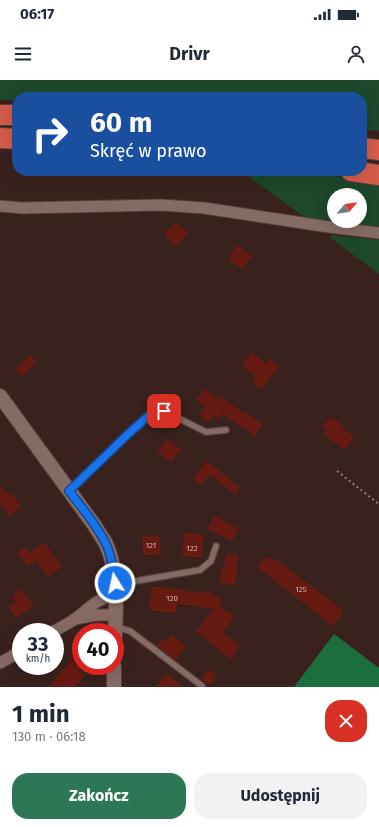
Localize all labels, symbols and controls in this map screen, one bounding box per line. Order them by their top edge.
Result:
text: 06:17 [20,5,54,23]
icon: menu [12,43,34,65]
text: Drivr [169,43,210,65]
icon: person [345,43,367,65]
text: 60 m [90,106,152,139]
icon: right [24,108,76,160]
text: Skręć w prawo [90,140,206,162]
north arrow [327,188,367,228]
map controls [327,188,367,228]
pin [147,394,181,428]
icon: arrive [153,400,175,422]
house number: 121 [146,541,156,550]
house number: 122 [186,544,198,553]
position arrow [94,562,136,604]
house number: 125 [295,585,307,594]
house number: 120 [166,594,178,603]
speed limit sign: 40 [72,623,124,675]
text: 33 [28,632,48,656]
text: km/h [26,653,50,665]
text: 1 min [12,700,70,728]
button: close [325,700,367,742]
text: 130 m · 06:18 [12,729,86,744]
button: Zakończ [12,773,186,819]
button: Udostępnij [194,773,367,819]

